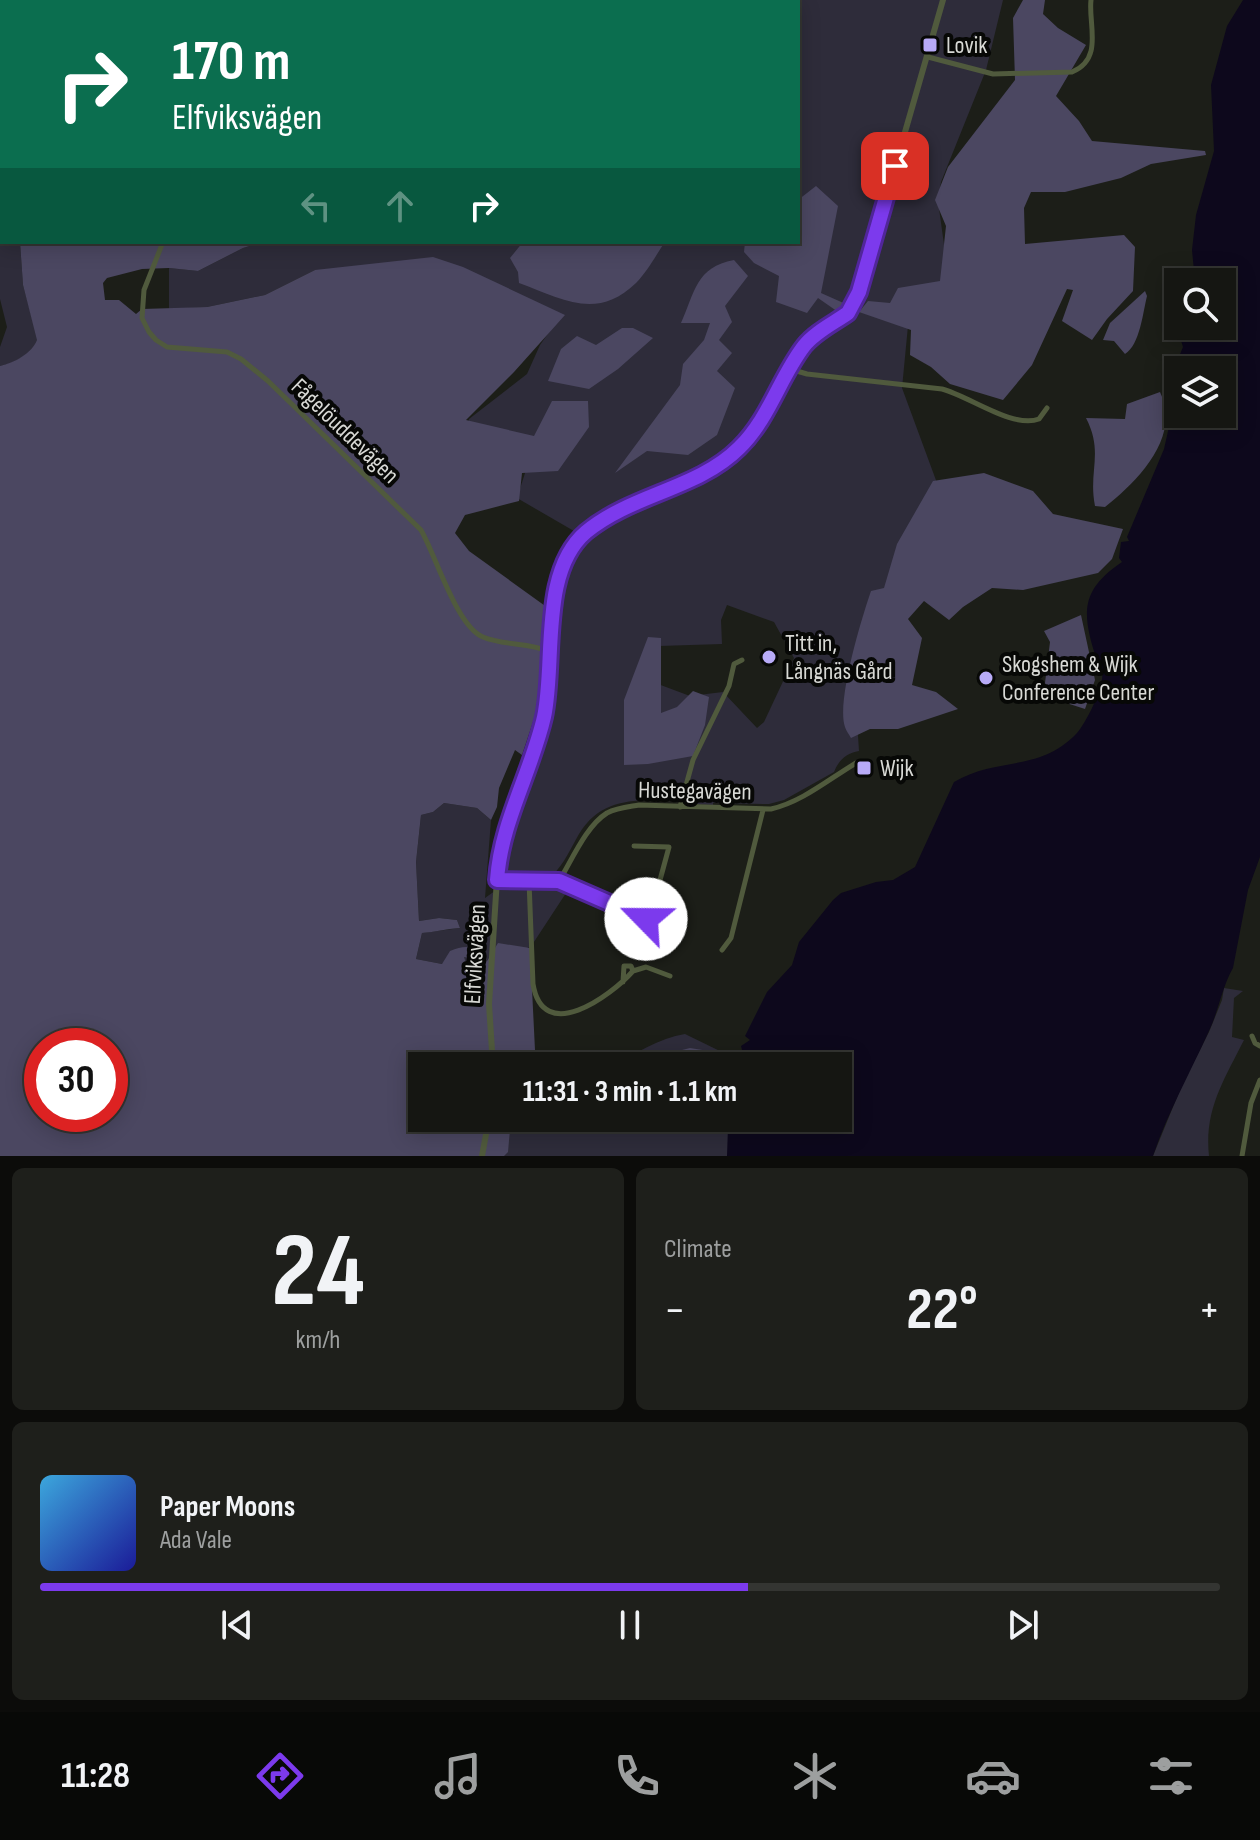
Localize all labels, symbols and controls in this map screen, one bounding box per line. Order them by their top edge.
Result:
text: 170 m [172,29,290,96]
place label: Lovik [946,31,987,60]
icon: right [40,32,144,136]
marker: Lovik [921,36,939,54]
text: Elfviksvägen [172,97,322,140]
pin [861,132,929,200]
icon: arrive [873,144,917,188]
icon: left [294,184,338,228]
icon: ahead [378,184,422,228]
icon: right [462,184,506,228]
map controls [1164,268,1236,428]
button: search [1164,268,1236,340]
button: layers [1164,356,1236,428]
street label: Fågelöuddevägen [285,372,405,490]
place label: Titt in, Långnäs Gård [785,629,893,686]
marker: Titt in, Långnäs Gård [760,648,778,666]
place label: Skogshem & Wijk Conference Center [1002,650,1154,707]
marker: Skogshem & Wijk Conference Center [977,669,995,687]
place label: Wijk [880,754,914,783]
marker: Wijk [855,759,873,777]
street label: Hustegavägen [638,776,752,806]
position arrow [604,877,688,961]
street label: Elfviksvägen [458,903,492,1005]
speed limit sign: 30 [24,1028,128,1132]
text: 11:31 · 3 min · 1.1 km [523,1074,737,1110]
text: 24 [271,1210,365,1335]
text: Climate [664,1234,732,1265]
text: 22° [906,1274,978,1346]
text: − [664,1284,686,1337]
text: + [1198,1284,1220,1337]
text: km/h [296,1325,340,1356]
text: Paper Moons [160,1489,295,1525]
text: Ada Vale [160,1525,232,1556]
icon: previous [215,1603,259,1647]
icon: pause [608,1603,652,1647]
icon: next [1001,1603,1045,1647]
icon: directions [252,1748,308,1804]
icon: music [430,1748,486,1804]
icon: phone [609,1748,665,1804]
icon: climate [787,1748,843,1804]
icon: car [965,1748,1021,1804]
icon: filters [1143,1748,1199,1804]
text: 11:28 [61,1755,130,1798]

